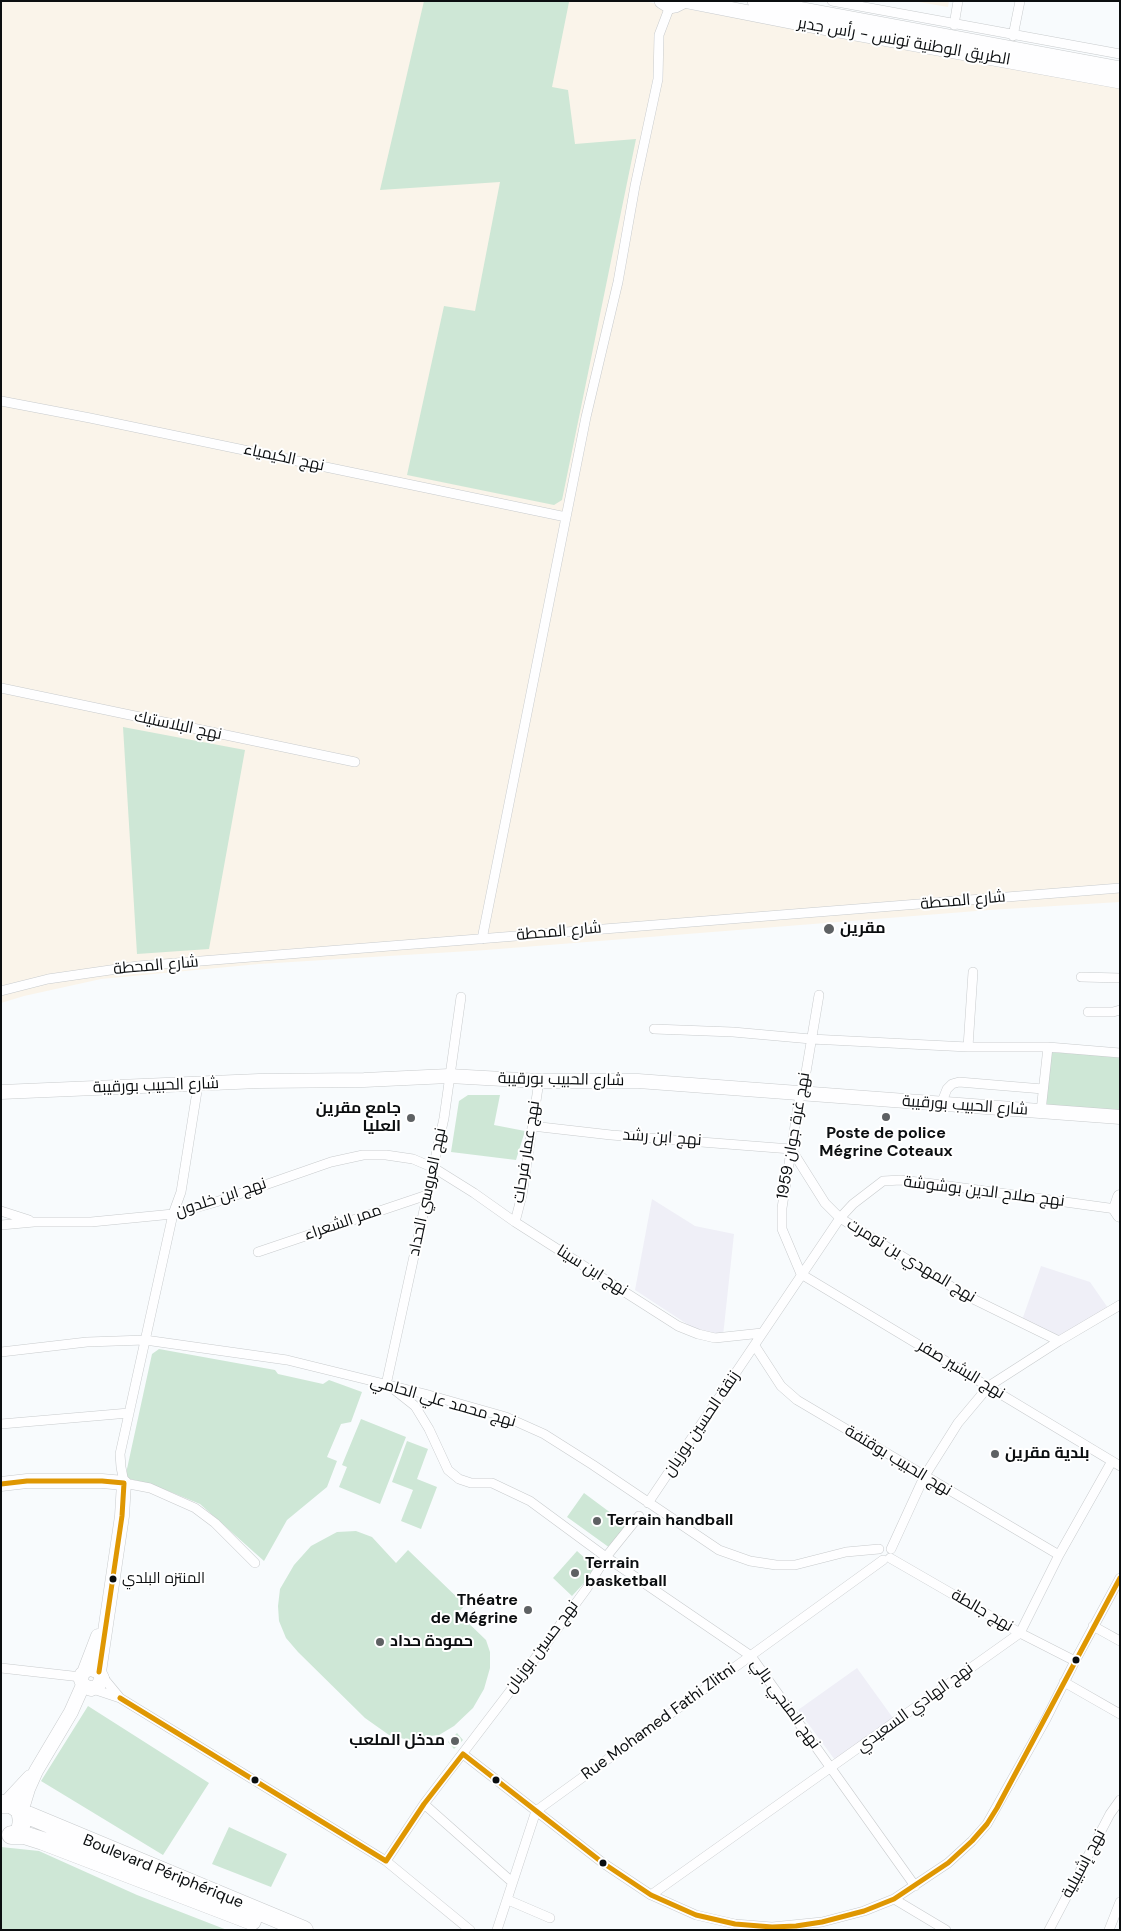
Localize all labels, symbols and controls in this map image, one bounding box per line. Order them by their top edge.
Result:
street label: الطريق الوطنية تونس - رأس جدير [796,14,1012,70]
street label: نهج الكيمياء [242,440,326,476]
street label: نهج البلاستيك [132,707,224,745]
street label: شارع المحطة [920,888,1006,914]
street label: شارع المحطة [516,919,602,945]
place label: مقرين [840,919,886,939]
marker: مقرين [822,922,836,936]
street label: شارع المحطة [113,953,199,979]
street label: شارع الحبيب بورقيبة [498,1069,624,1091]
street label: نهج غرة جوان 1959 [773,1071,815,1201]
street label: شارع الحبيب بورقيبة [92,1074,220,1098]
street label: شارع الحبيب بورقيبة [901,1092,1029,1120]
place label: جامع مقرين العليا [316,1099,401,1137]
street label: نهج عمار فرحات [509,1099,545,1205]
marker: Poste de police Mégrine Coteaux [880,1111,892,1123]
marker: جامع مقرين العليا [405,1112,417,1124]
place label: Poste de police Mégrine Coteaux [819,1124,953,1162]
street label: نهج العروسي الحداد [405,1126,451,1258]
street label: نهج ابن رشد [622,1126,702,1150]
street label: نهج صلاح الدين بوشوشة [902,1173,1066,1211]
street label: نهج ابن خلدون [173,1174,269,1222]
street label: ممر الشعراء [302,1201,384,1245]
street label: نهج المهدي بن تومرت [843,1215,979,1307]
street label: نهج ابن سينا [553,1242,631,1300]
street label: نهج البشير صفر [914,1336,1008,1404]
street label: زنقة الحسين بوزيان [660,1368,744,1480]
street label: نهج محمد علي الحامي [368,1372,518,1432]
street label: نهج الحبيب بوقتفة [841,1421,955,1501]
place label: بلدية مقرين [1005,1444,1090,1464]
marker: بلدية مقرين [989,1448,1001,1460]
place label: Terrain handball [607,1511,733,1531]
marker: Terrain handball [591,1515,603,1527]
place label: Terrain basketball [585,1554,667,1592]
marker: Terrain basketball [569,1567,581,1579]
place label: المنتزه البلدي [122,1570,205,1588]
marker: المنتزه البلدي [108,1574,118,1584]
street label: نهج جالطة [948,1586,1016,1636]
place label: Théatre de Mégrine [431,1591,518,1629]
street label: نهج حسين بوزيان [501,1597,583,1697]
marker: Théatre de Mégrine [522,1604,534,1616]
place label: حمودة حداد [390,1632,473,1652]
marker: حمودة حداد [374,1636,386,1648]
street label: نهج المنجي بالي [746,1655,824,1753]
unlabelled marker [1071,1655,1081,1665]
street label: نهج الهادي السعيدي [853,1659,977,1757]
street label: Rue Mohamed Fathi Zlitni [578,1660,740,1784]
place label: مدخل الملعب [349,1731,445,1751]
marker: مدخل الملعب [449,1735,461,1747]
unlabelled marker [250,1775,260,1785]
unlabelled marker [491,1775,501,1785]
street label: نهج إشبيلية [1058,1826,1110,1902]
street label: Boulevard Périphérique [80,1831,246,1913]
unlabelled marker [598,1858,608,1868]

